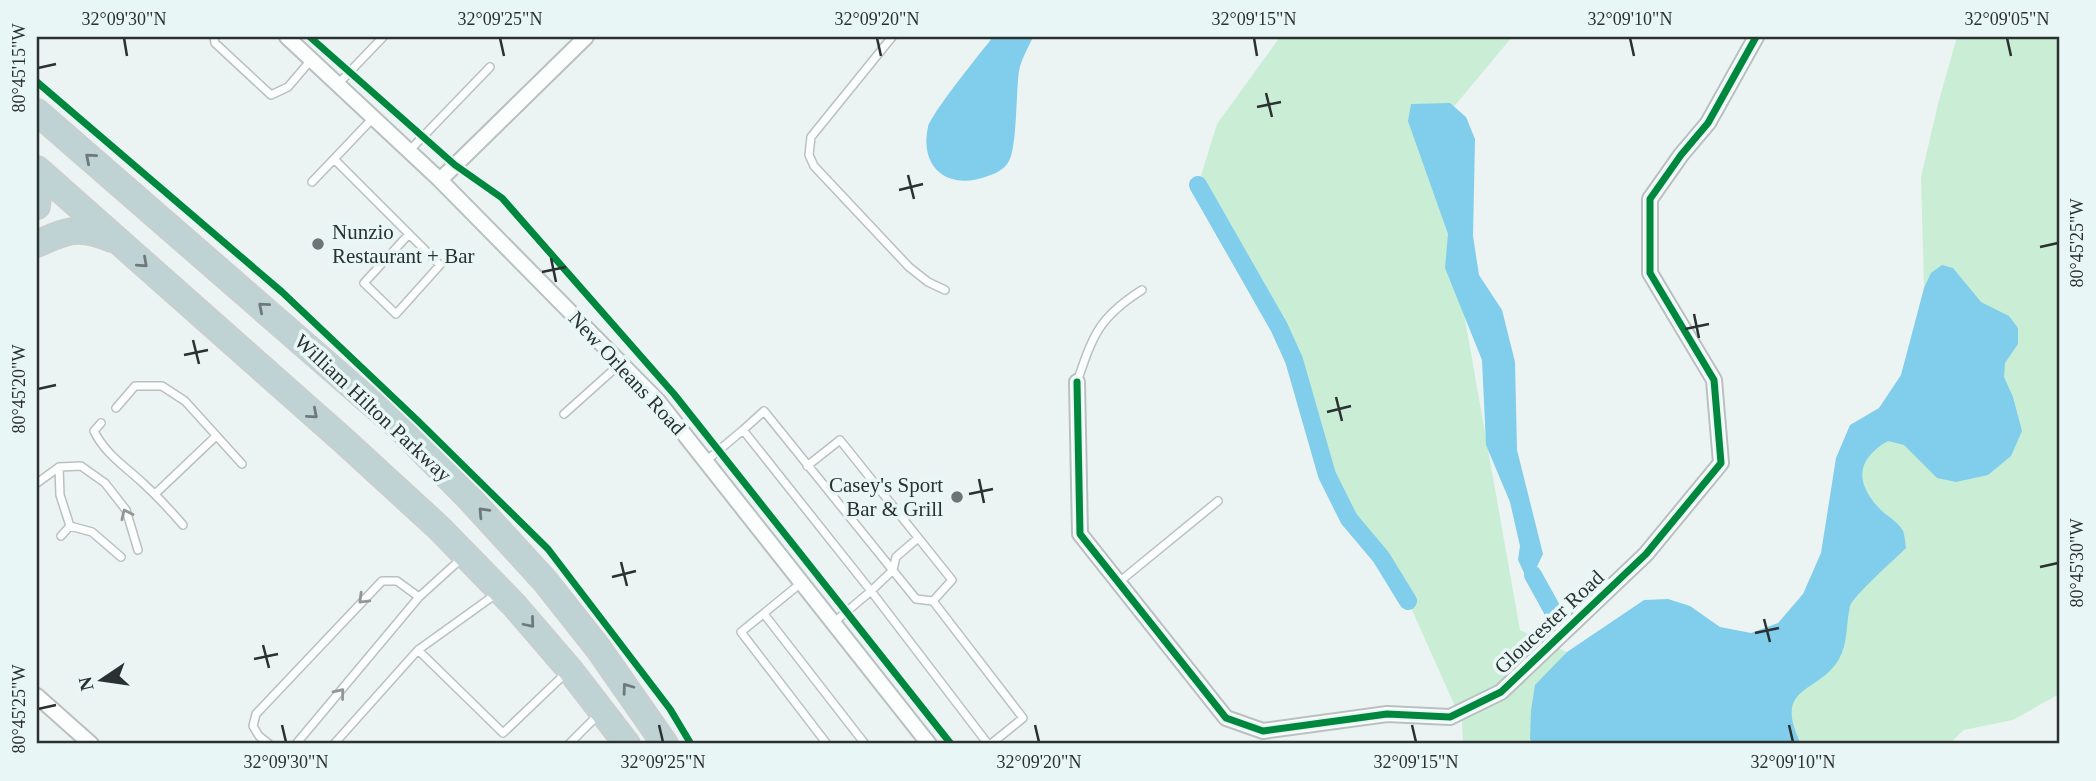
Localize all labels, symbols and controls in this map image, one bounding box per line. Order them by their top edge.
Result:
text: 32°09'30"N [82,9,166,29]
text: 32°09'25"N [458,9,542,29]
text: 32°09'20"N [835,9,919,29]
text: 32°09'15"N [1212,9,1296,29]
text: 32°09'10"N [1588,9,1672,29]
text: 32°09'05"N [1965,9,2049,29]
text: 80°45'15"W [9,24,29,112]
one-way arrow [86,154,99,166]
text: 80°45'25"W [2067,199,2087,287]
place label: Nunzio Restaurant + Bar [332,220,474,268]
marker: Nunzio Restaurant + Bar [310,236,326,252]
one-way arrow [135,255,148,267]
one-way arrow [258,303,271,315]
street label: New Orleans Road [564,306,691,440]
street label: William Hilton Parkway [290,329,457,487]
text: 80°45'20"W [9,345,29,433]
one-way arrow [305,406,318,418]
place label: Casey's Sport Bar & Grill [829,473,943,521]
marker: Casey's Sport Bar & Grill [949,489,965,505]
one-way arrow [478,507,491,520]
one-way arrow [120,509,134,521]
text: 80°45'30"W [2067,519,2087,607]
street label: Gloucester Road [1489,565,1609,679]
one-way arrow [358,591,371,604]
one-way arrow [522,615,534,628]
north arrow [66,644,136,714]
text: 80°45'25"W [9,665,29,753]
text: N [74,674,98,693]
one-way arrow [622,683,635,696]
one-way arrow [332,688,345,700]
text: 32°09'30"N [244,752,328,772]
text: 32°09'25"N [621,752,705,772]
text: 32°09'20"N [997,752,1081,772]
text: 32°09'15"N [1374,752,1458,772]
text: 32°09'10"N [1751,752,1835,772]

